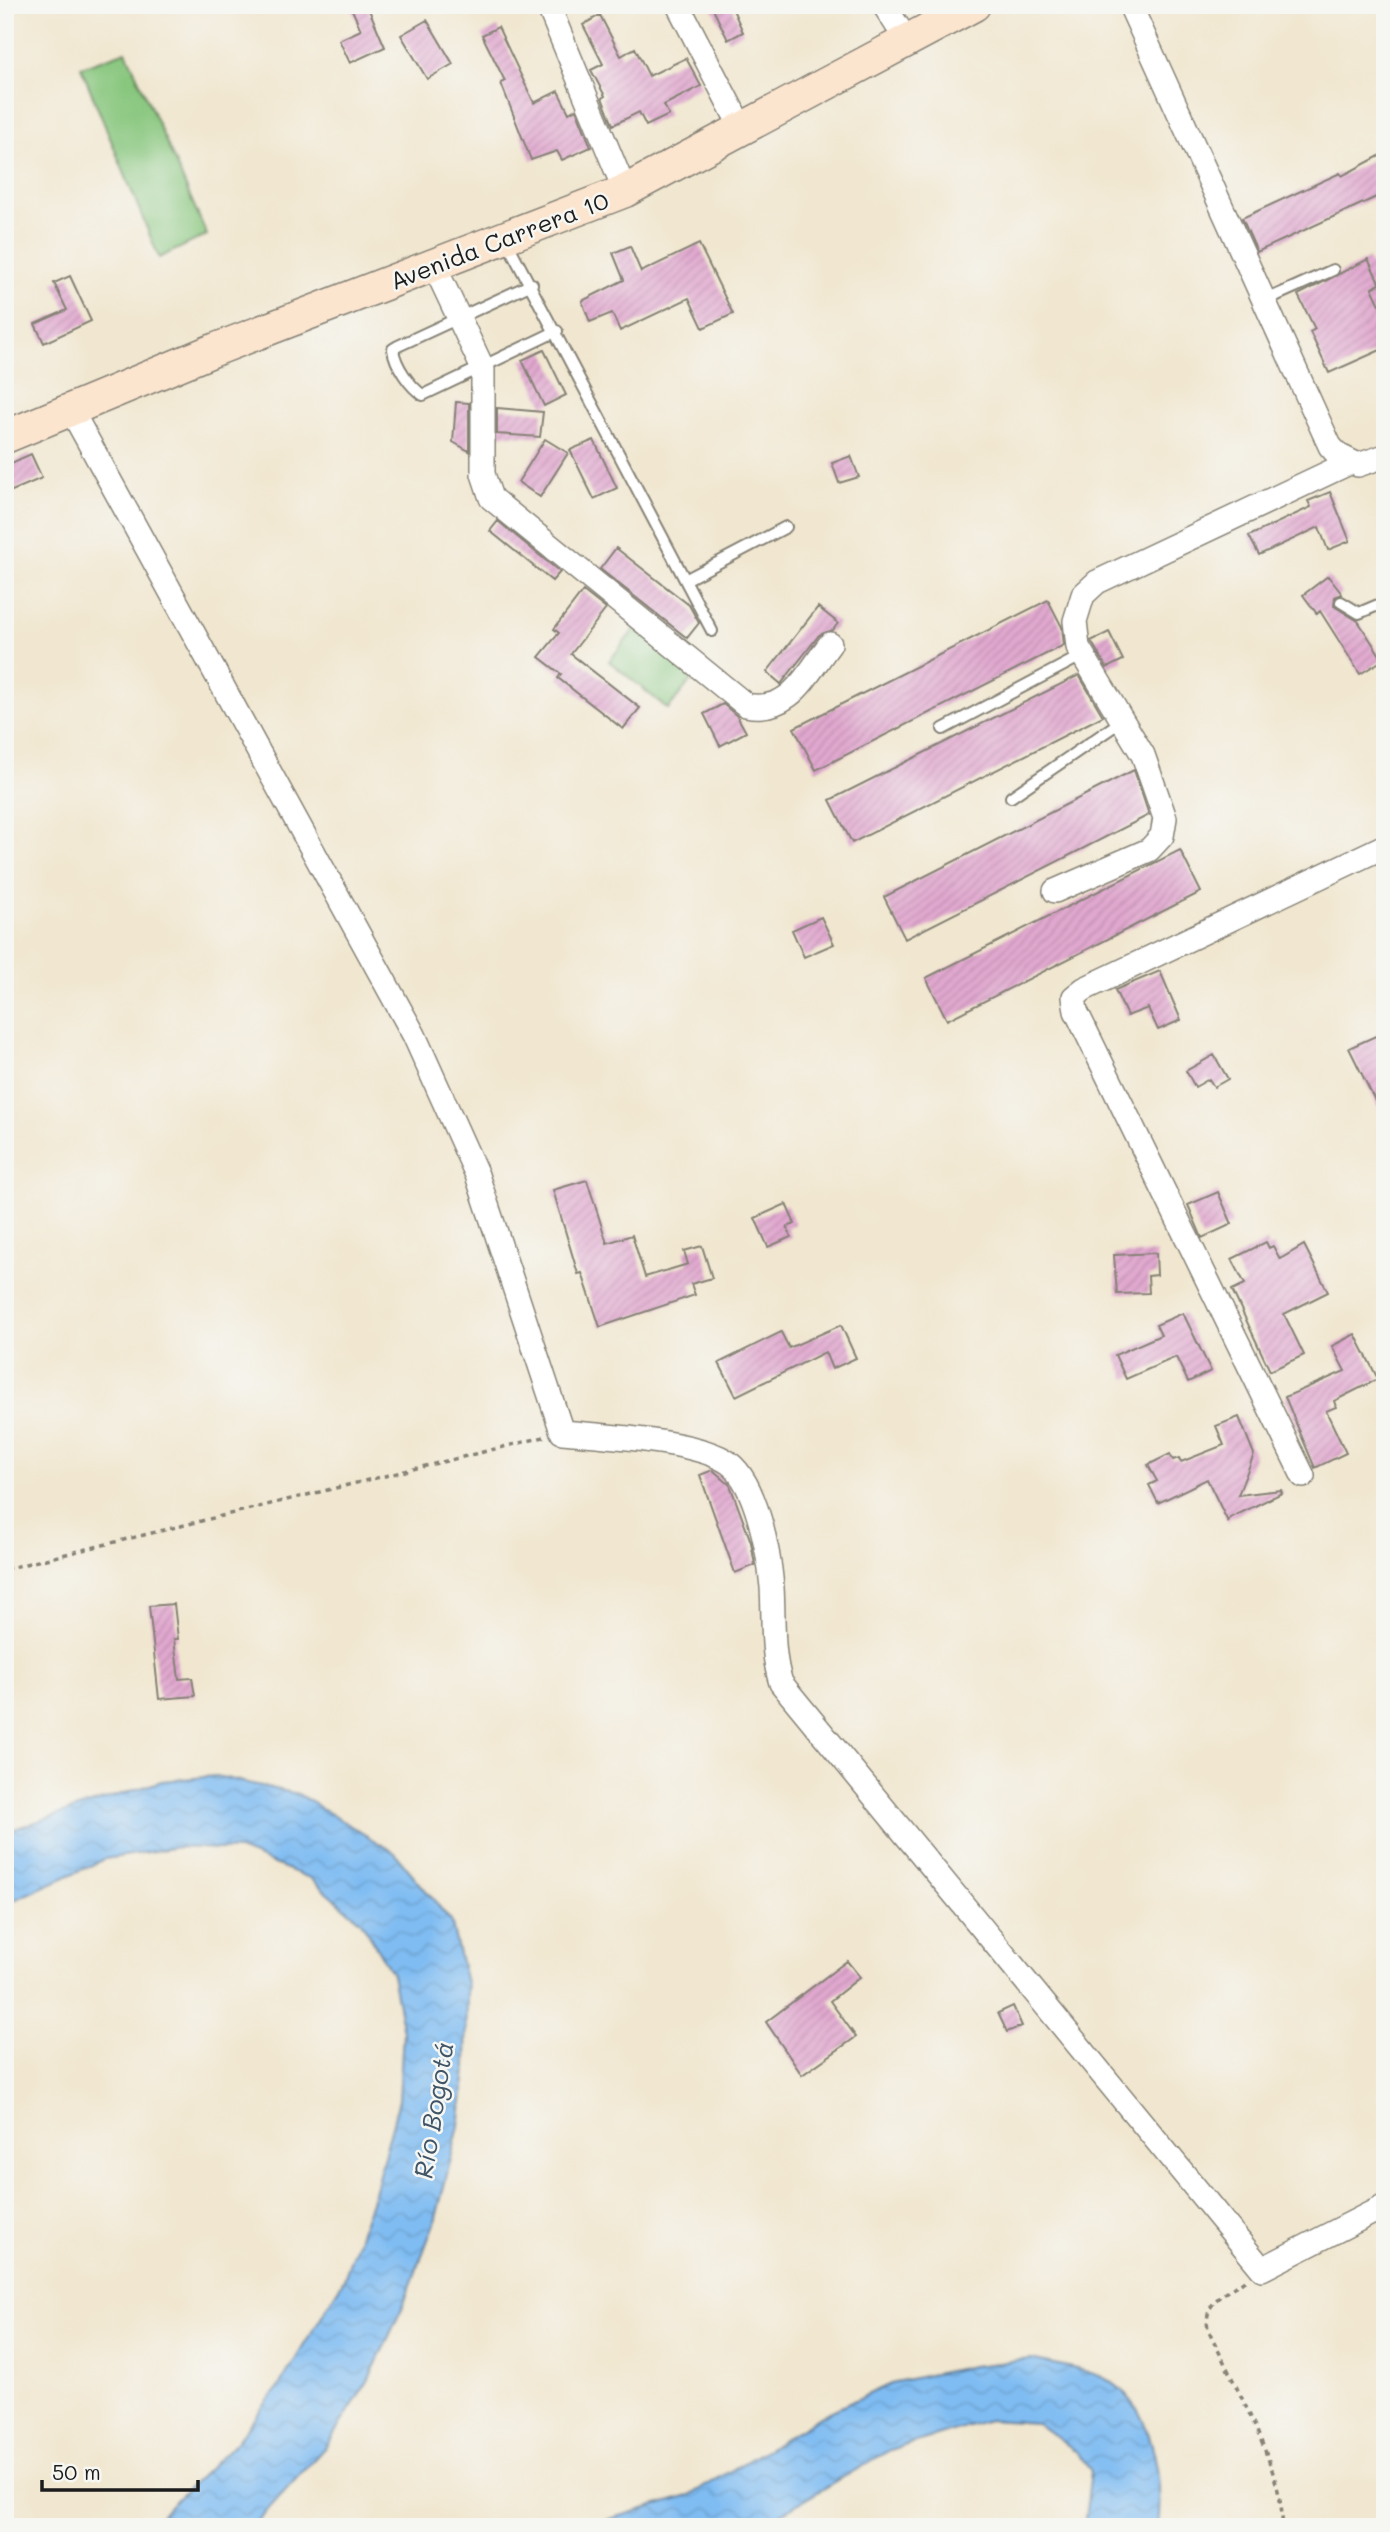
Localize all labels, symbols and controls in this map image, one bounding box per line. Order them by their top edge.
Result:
street label: Avenida Carrera 10 [385,184,613,296]
water label: Río Bogotá [405,2039,461,2181]
scale bar [42,2448,198,2492]
text: 50 m [52,2458,101,2485]

